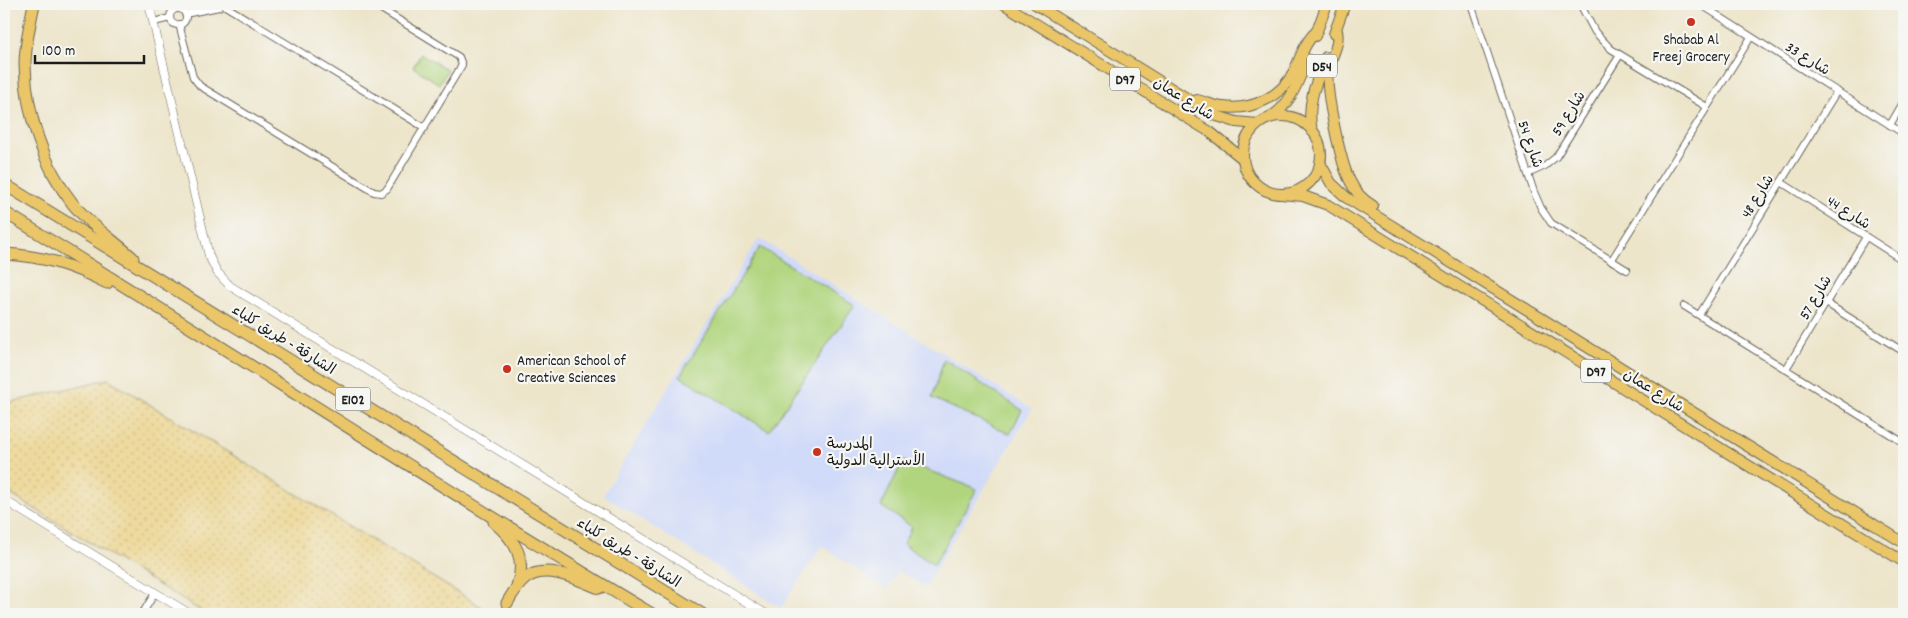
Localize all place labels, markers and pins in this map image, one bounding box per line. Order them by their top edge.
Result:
marker: Shabab Al Freej Grocery [1685,16,1697,28]
place label: Shabab Al Freej Grocery [1653,30,1730,69]
place label: American School of Creative Sciences [517,351,626,390]
marker: American School of Creative Sciences [501,363,513,375]
place label: المدرسة الأسترالية الدولية [827,434,925,473]
marker: المدرسة الأسترالية الدولية [811,446,823,458]

